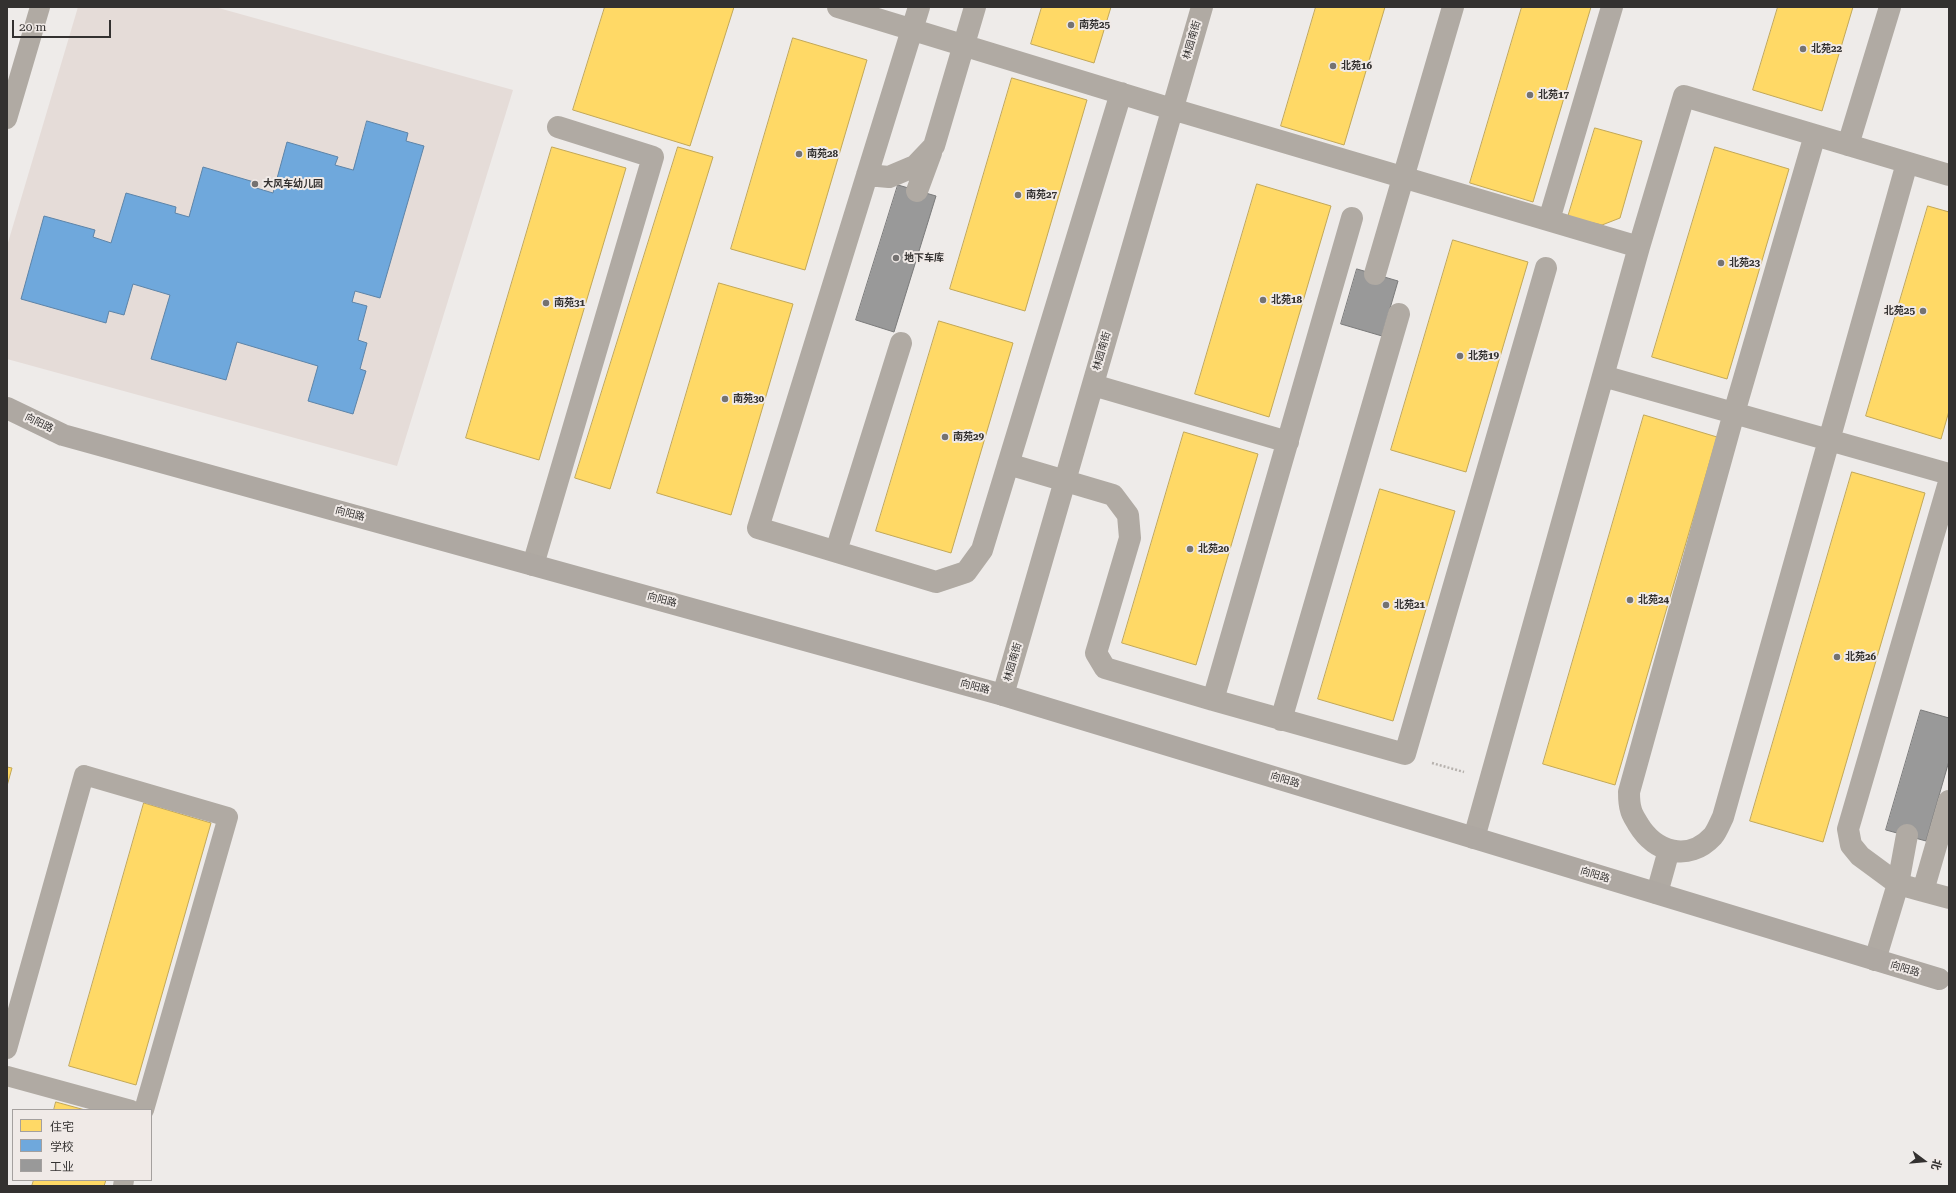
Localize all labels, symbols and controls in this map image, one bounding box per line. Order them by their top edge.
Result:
scale bar [14,12,113,38]
place label: 南苑25 [1079,19,1110,31]
street label: 林园南街 [1181,19,1203,61]
text: 20 m [19,20,46,34]
marker: 南苑25 [1066,20,1076,30]
place label: 北苑22 [1811,43,1842,55]
marker: 北苑22 [1798,44,1808,54]
place label: 北苑16 [1341,60,1372,72]
marker: 北苑16 [1328,61,1338,71]
place label: 北苑17 [1538,89,1569,101]
marker: 北苑17 [1525,90,1535,100]
place label: 南苑28 [807,148,838,160]
marker: 南苑28 [794,149,804,159]
place label: 大风车幼儿园 [263,178,323,190]
marker: 大风车幼儿园 [250,179,260,189]
place label: 南苑27 [1026,189,1057,201]
marker: 南苑27 [1013,190,1023,200]
place label: 地下车库 [904,252,944,264]
marker: 地下车库 [891,253,901,263]
place label: 北苑23 [1729,257,1760,269]
marker: 北苑23 [1716,258,1726,268]
place label: 北苑18 [1271,294,1302,306]
marker: 北苑18 [1258,295,1268,305]
place label: 南苑31 [554,297,585,309]
marker: 南苑31 [541,298,551,308]
place label: 北苑25 [1884,305,1915,317]
marker: 北苑25 [1918,306,1928,316]
street label: 林园南街 [1091,330,1113,372]
place label: 北苑19 [1468,350,1499,362]
marker: 北苑19 [1455,351,1465,361]
place label: 南苑30 [733,393,764,405]
marker: 南苑30 [720,394,730,404]
street label: 向阳路 [23,411,55,435]
place label: 南苑29 [953,431,984,443]
marker: 南苑29 [940,432,950,442]
street label: 向阳路 [334,504,366,524]
place label: 北苑20 [1198,543,1229,555]
marker: 北苑20 [1185,544,1195,554]
street label: 向阳路 [646,590,678,610]
place label: 北苑24 [1638,594,1669,606]
marker: 北苑24 [1625,595,1635,605]
place label: 北苑21 [1394,599,1425,611]
marker: 北苑21 [1381,600,1391,610]
street label: 林园南街 [1002,641,1024,683]
place label: 北苑26 [1845,651,1876,663]
marker: 北苑26 [1832,652,1842,662]
street label: 向阳路 [959,677,991,697]
street label: 向阳路 [1269,770,1301,790]
street label: 向阳路 [1579,865,1611,885]
street label: 向阳路 [1889,959,1921,979]
legend [12,1109,152,1181]
text: 住宅 [50,1120,74,1134]
text: 学校 [50,1140,74,1154]
north arrow [1904,1141,1944,1181]
text: 北 [1928,1157,1944,1172]
text: 工业 [50,1160,74,1174]

